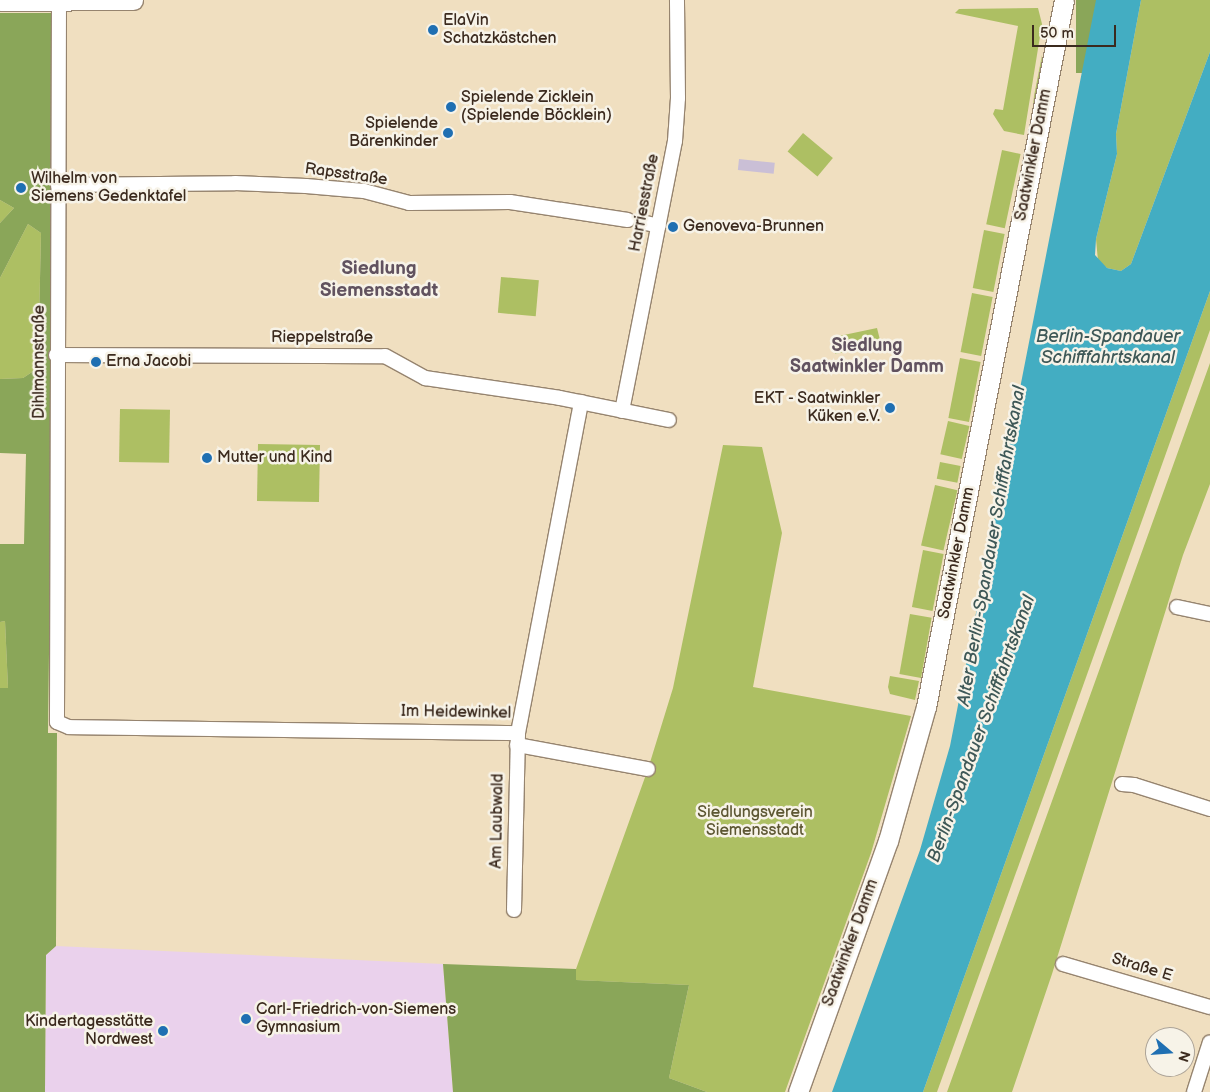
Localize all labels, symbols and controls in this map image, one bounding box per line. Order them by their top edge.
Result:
place label: ElaVin Schatzkästchen [443,11,557,49]
scale bar [1035,15,1119,47]
marker: ElaVin Schatzkästchen [427,24,439,36]
text: 50 m [1040,24,1074,43]
street label: Saatwinkler Damm [1012,87,1056,223]
place label: Spielende Zicklein (Spielende Böcklein) [461,88,612,126]
marker: Spielende Zicklein (Spielende Böcklein) [445,101,457,113]
place label: Spielende Bärenkinder [349,114,438,152]
marker: Spielende Bärenkinder [442,127,454,139]
street label: Harriesstraße [626,152,664,254]
street label: Rapsstraße [303,160,389,190]
place label: Wilhelm von Siemens Gedenktafel [31,169,186,207]
marker: Wilhelm von Siemens Gedenktafel [15,182,27,194]
place label: Genoveva-Brunnen [683,217,824,237]
marker: Genoveva-Brunnen [667,221,679,233]
district label: Siedlung Siemensstadt [320,258,438,302]
street label: Dihlmannstraße [30,305,50,419]
water label: Berlin-Spandauer Schifffahrtskanal [1036,327,1180,369]
street label: Rieppelstraße [271,328,373,348]
district label: Siedlung Saatwinkler Damm [790,336,944,378]
place label: Erna Jacobi [106,352,192,372]
marker: Erna Jacobi [90,356,102,368]
water label: Alter Berlin-Spandauer Schifffahrtskanal [953,384,1031,708]
place label: EKT - Saatwinkler Küken e.V. [752,389,880,427]
marker: EKT - Saatwinkler Küken e.V. [884,402,896,414]
place label: Mutter und Kind [217,448,332,468]
marker: Mutter und Kind [201,452,213,464]
street label: Saatwinkler Damm [935,485,979,621]
water label: Berlin-Spandauer Schifffahrtskanal [923,592,1041,866]
street label: Im Heidewinkel [401,702,511,724]
street label: Am Laubwald [488,773,508,869]
park label: Siedlungsverein Siemensstadt [697,803,813,841]
street label: Saatwinkler Damm [819,877,883,1009]
street label: Straße E [1109,950,1175,986]
place label: Carl-Friedrich-von-Siemens Gymnasium [256,1000,456,1038]
place label: Kindertagesstätte Nordwest [25,1012,153,1050]
marker: Carl-Friedrich-von-Siemens Gymnasium [240,1013,252,1025]
marker: Kindertagesstätte Nordwest [157,1025,169,1037]
north arrow [1145,1027,1195,1077]
text: N [1174,1049,1194,1064]

